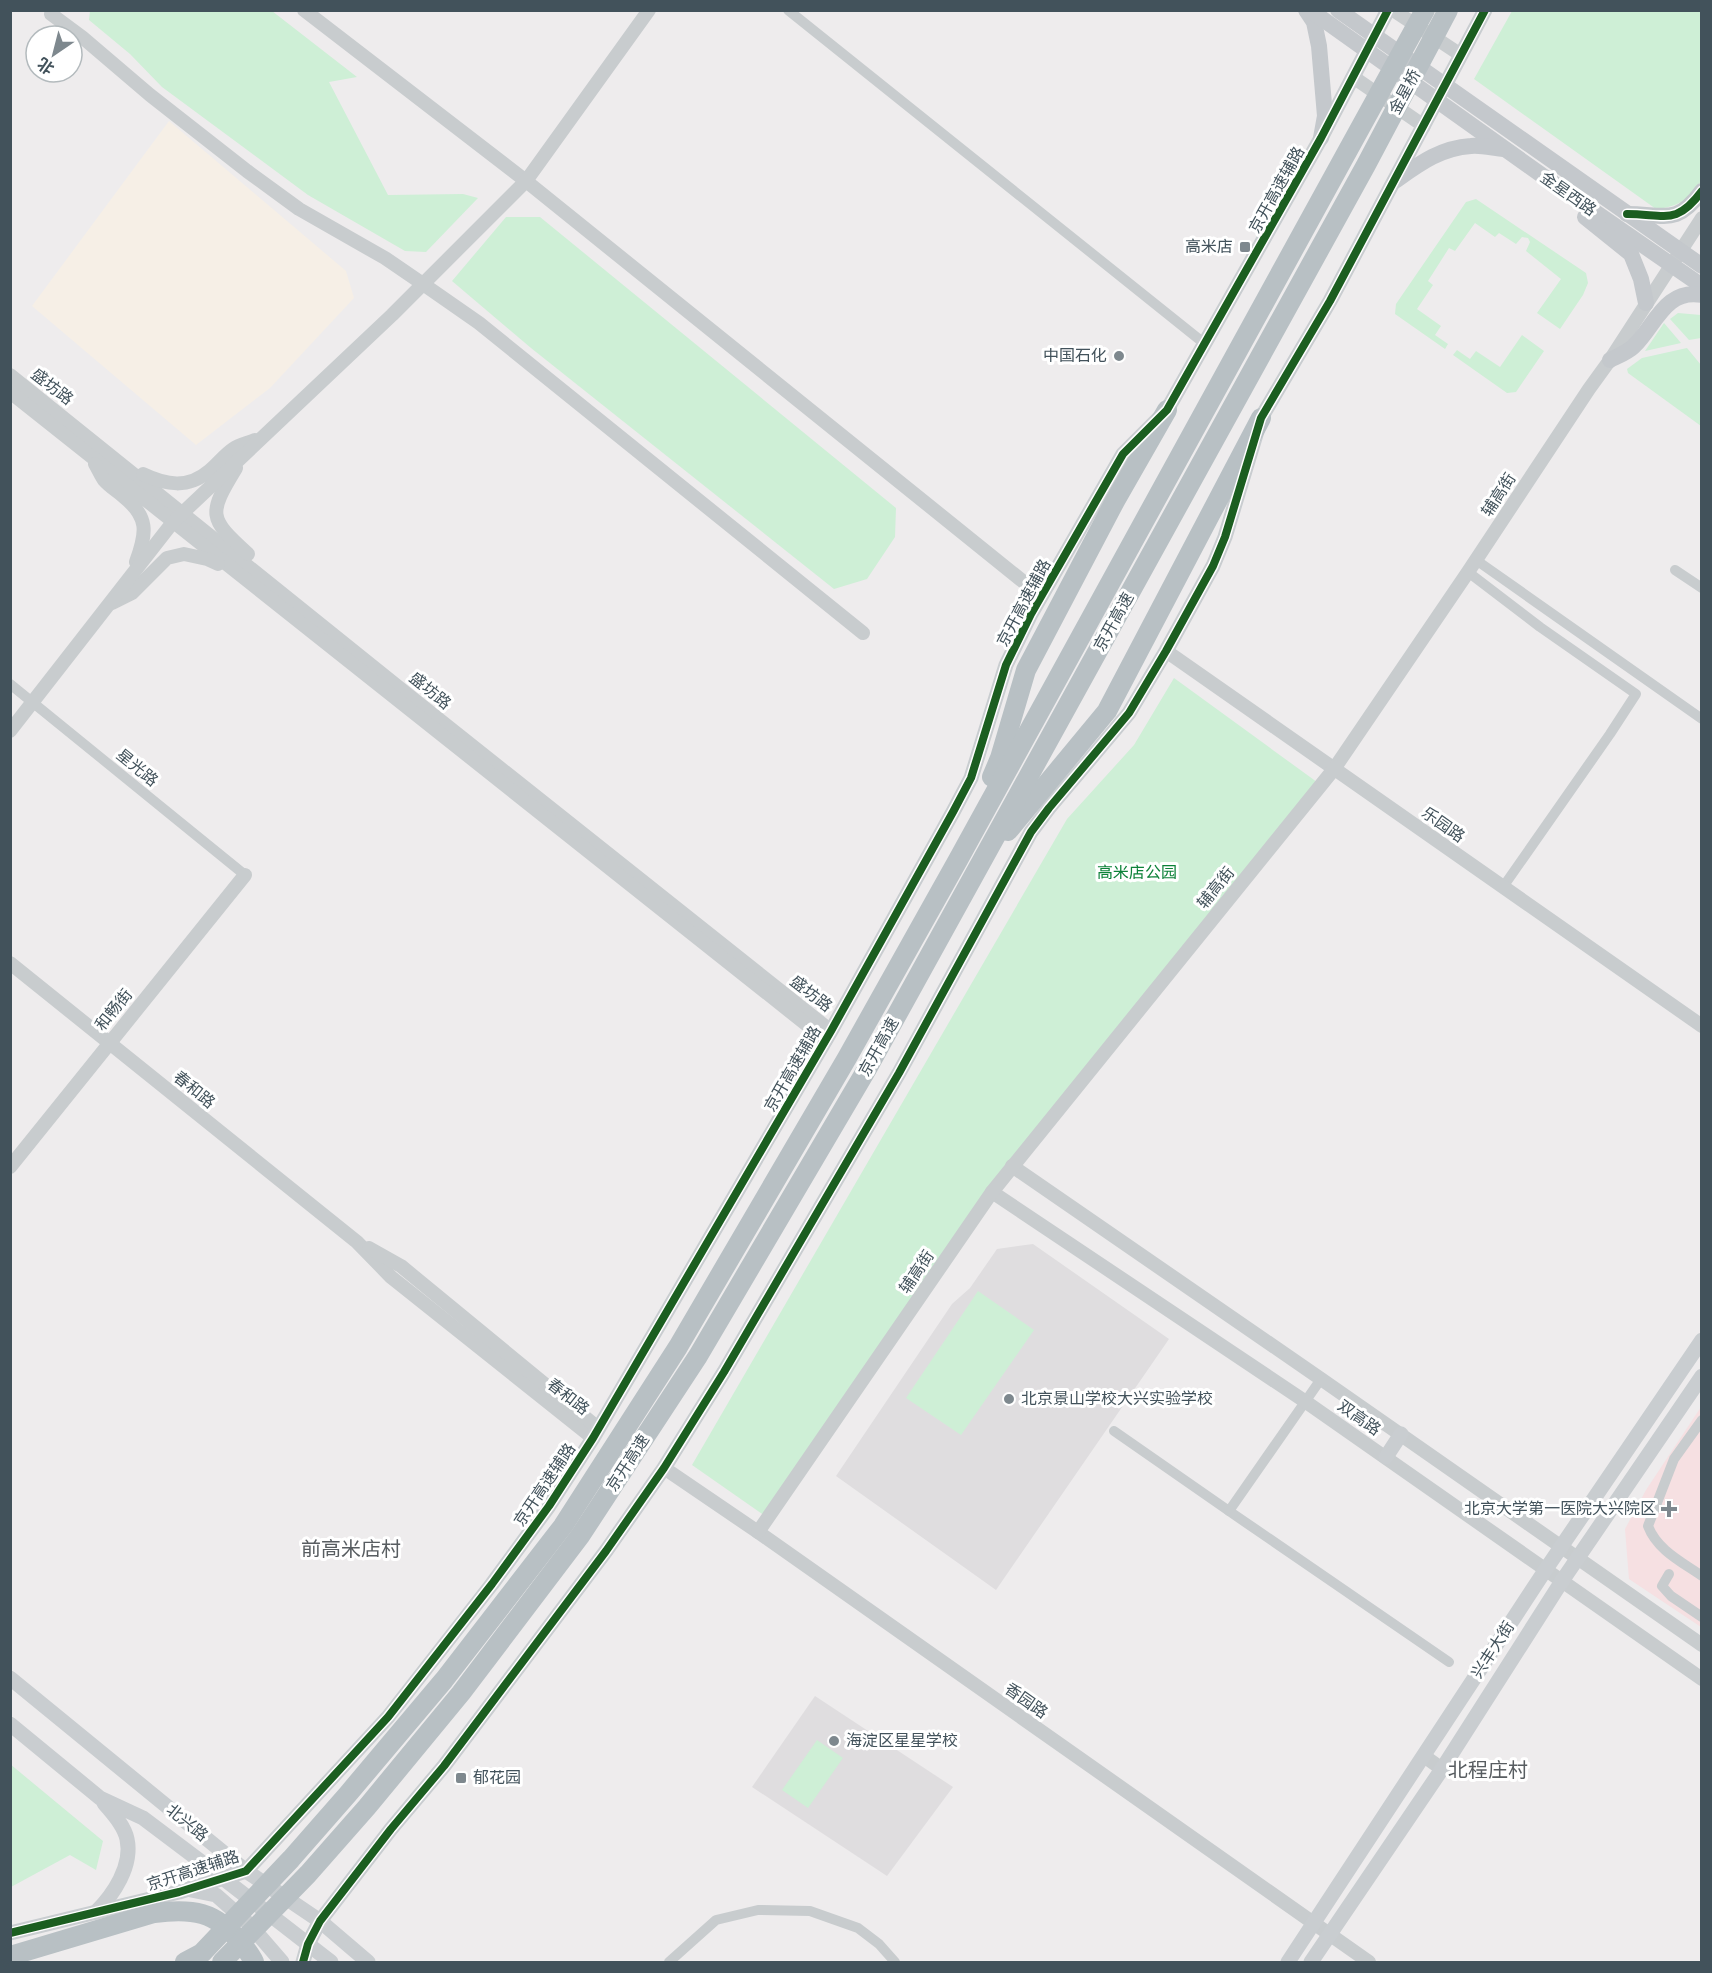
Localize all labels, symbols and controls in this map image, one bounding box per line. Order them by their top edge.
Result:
north arrow [24,24,84,84]
text: 北 [34,53,58,78]
street label: 金星桥 [1385,66,1425,118]
street label: 京开高速辅路 [1245,143,1309,237]
street label: 金星西路 [1536,167,1600,221]
place label: 高米店 [1185,237,1233,257]
marker: 高米店 [1238,240,1252,254]
place label: 中国石化 [1043,346,1107,366]
marker: 中国石化 [1112,349,1126,363]
street label: 盛坊路 [27,364,77,410]
street label: 辅高街 [1478,469,1520,521]
street label: 京开高速辅路 [993,556,1055,650]
street label: 京开高速 [1090,589,1138,655]
street label: 盛坊路 [405,668,455,714]
street label: 星光路 [112,745,162,791]
street label: 乐园路 [1418,803,1468,847]
park label: 高米店公园 [1097,863,1177,883]
street label: 辅高街 [1193,863,1239,913]
street label: 盛坊路 [786,971,836,1017]
street label: 和畅街 [91,985,137,1035]
street label: 京开高速 [855,1014,903,1080]
street label: 京开高速辅路 [760,1022,826,1116]
street label: 春和路 [169,1067,219,1113]
street label: 辅高街 [895,1247,939,1297]
street label: 春和路 [543,1374,593,1420]
place label: 北京景山学校大兴实验学校 [1021,1389,1213,1409]
marker: 北京景山学校大兴实验学校 [1002,1392,1016,1406]
street label: 双高路 [1334,1396,1384,1440]
street label: 京开高速 [602,1431,654,1495]
street label: 京开高速辅路 [510,1440,580,1530]
place label: 北京大学第一医院大兴院区 [1464,1499,1656,1519]
marker: 北京大学第一医院大兴院区 [1660,1500,1678,1518]
district label: 前高米店村 [301,1538,401,1562]
street label: 兴丰大街 [1467,1618,1519,1682]
street label: 香园路 [1001,1679,1051,1723]
place label: 海淀区星星学校 [846,1731,958,1751]
marker: 海淀区星星学校 [827,1734,841,1748]
district label: 北程庄村 [1448,1759,1528,1783]
place label: 郁花园 [473,1768,521,1788]
marker: 郁花园 [454,1771,468,1785]
street label: 北兴路 [162,1800,212,1846]
street label: 京开高速辅路 [144,1847,242,1895]

